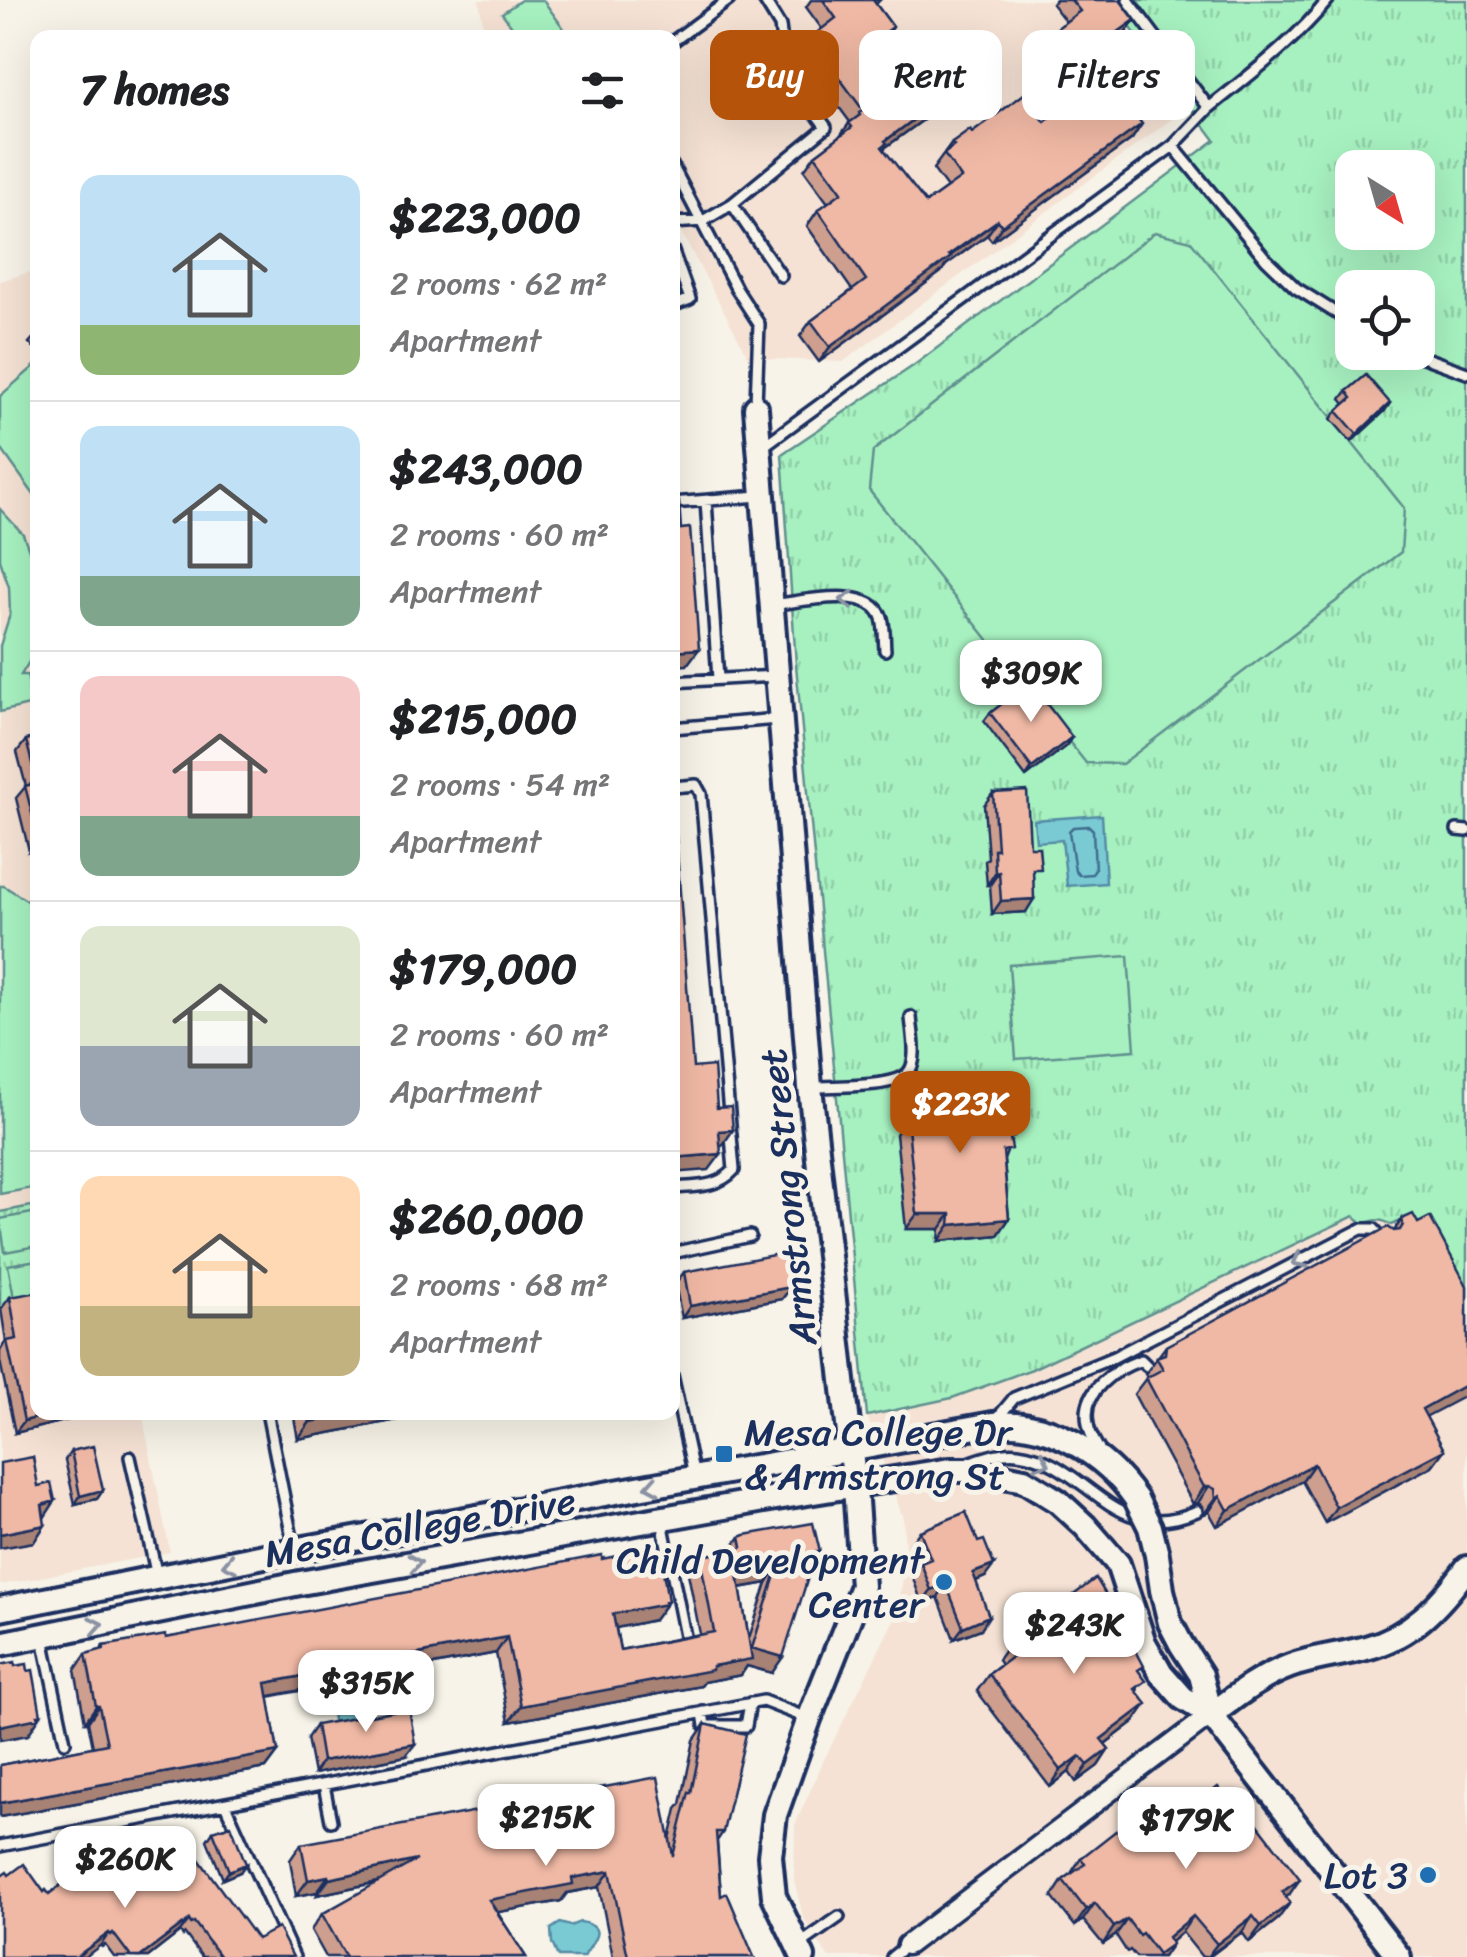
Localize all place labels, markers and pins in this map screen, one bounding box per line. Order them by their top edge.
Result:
pin: $309K [961,640,1101,725]
pin: $223K [890,1071,1030,1156]
place label: Mesa College Dr & Armstrong St [744,1399,1014,1510]
marker: Mesa College Dr & Armstrong St [713,1443,735,1465]
place label: Child Development Center [616,1527,926,1638]
marker: Child Development Center [933,1571,955,1593]
pin: $243K [1004,1592,1144,1677]
pin: $315K [296,1650,436,1735]
pin: $215K [476,1784,616,1869]
pin: $179K [1116,1787,1256,1872]
pin: $260K [55,1826,195,1911]
place label: Lot 3 [1324,1842,1408,1909]
marker: Lot 3 [1417,1864,1439,1886]

